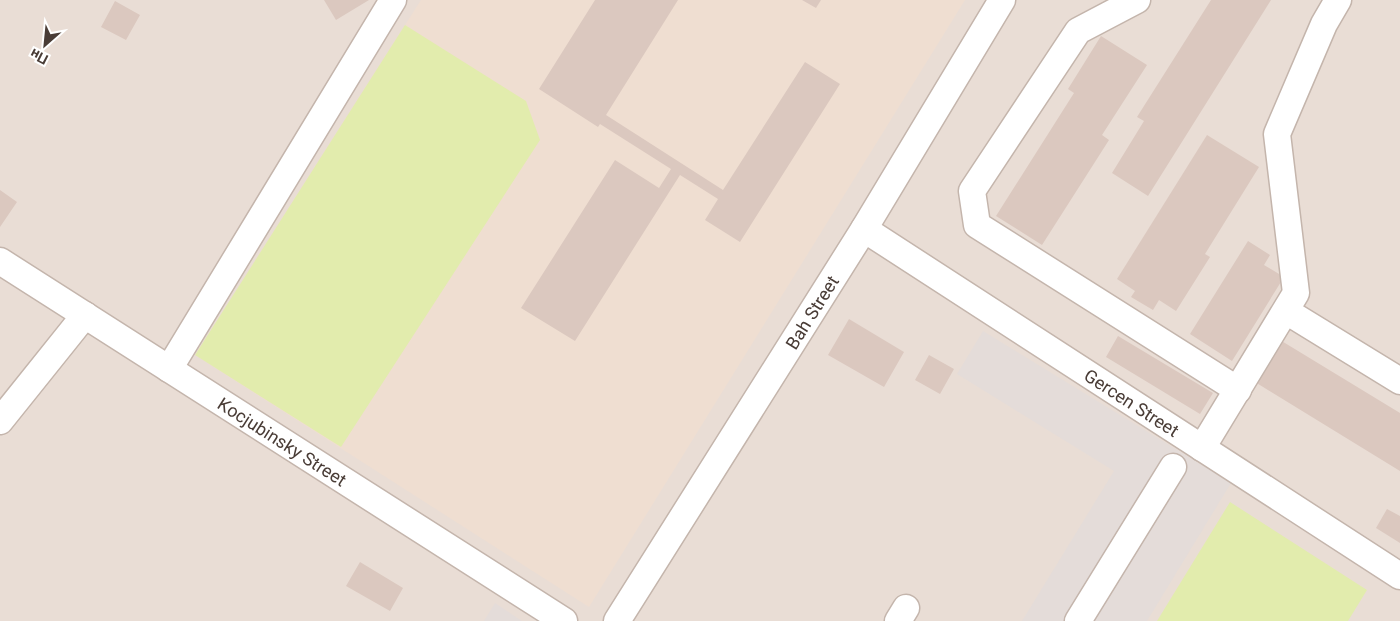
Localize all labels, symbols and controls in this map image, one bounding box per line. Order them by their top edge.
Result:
north arrow [20,20,70,70]
text: Пн [27,45,51,68]
street label: Bah Street [781,271,843,353]
street label: Gercen Street [1080,364,1183,441]
street label: Kocjubinsky Street [214,392,351,490]

